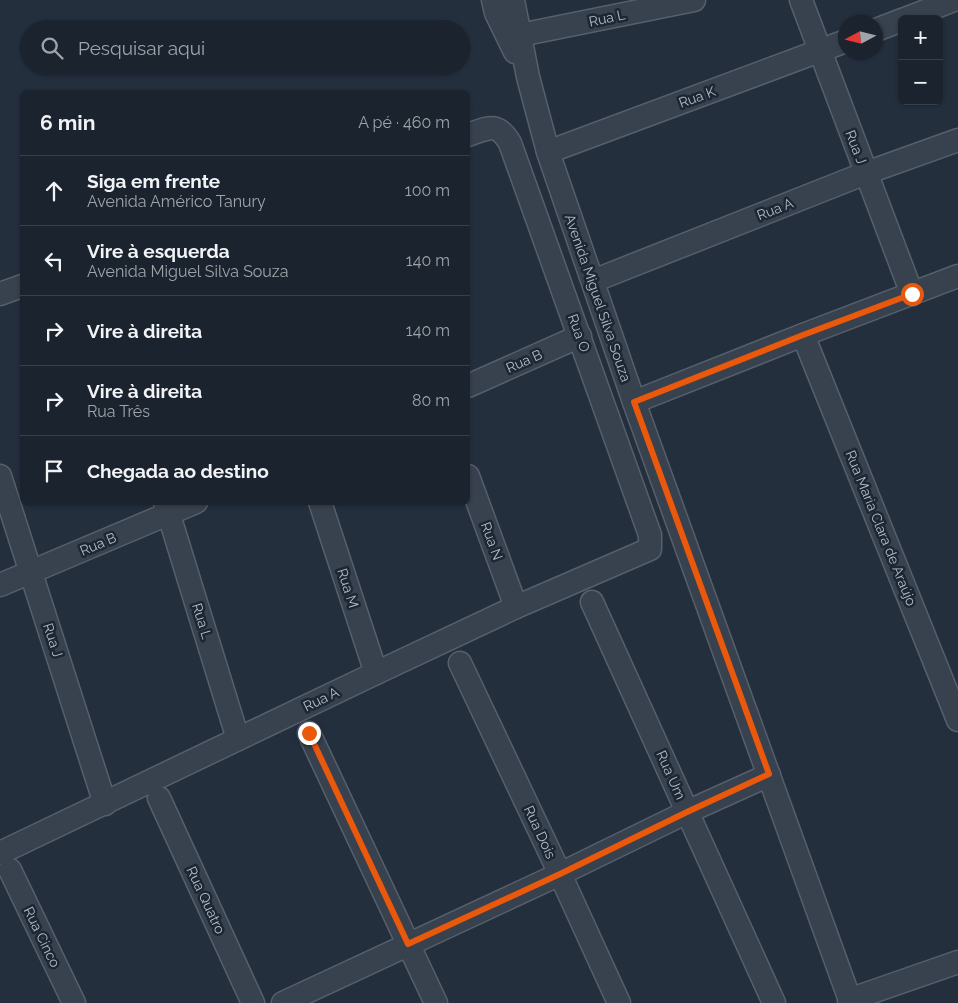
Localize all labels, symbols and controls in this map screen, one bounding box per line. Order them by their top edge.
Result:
street label: Rua L [587,6,627,30]
north arrow [838,15,883,60]
map controls [898,15,943,105]
button: + [898,15,943,60]
search box [20,20,470,75]
icon: search [38,34,66,62]
text: Pesquisar aqui [78,37,205,59]
button: − [898,60,943,105]
street label: Rua K [677,83,717,111]
text: 6 min [40,110,95,135]
text: A pé · 460 m [358,113,450,132]
street label: Rua J [842,128,870,166]
text: Siga em frente [87,170,220,192]
icon: ahead [40,177,68,205]
text: 100 m [405,181,450,200]
text: Avenida Américo Tanury [87,192,266,211]
street label: Rua A [755,195,796,223]
street label: Avenida Miguel Silva Souza [562,212,634,384]
text: Vire à esquerda [87,240,230,262]
icon: left [40,247,68,275]
text: 140 m [406,251,450,270]
text: Avenida Miguel Silva Souza [87,262,288,281]
route start [901,283,924,306]
street label: Rua O [565,312,593,354]
icon: right [40,317,68,345]
text: Vire à direita [87,320,202,342]
text: 140 m [406,321,450,340]
street label: Rua B [503,346,545,376]
text: Vire à direita [87,380,202,402]
icon: right [40,387,68,415]
text: 80 m [412,391,450,410]
text: Rua Três [87,402,150,421]
street label: Rua Maria Clara de Araújo [842,448,920,608]
icon: arrive [40,457,68,485]
text: Chegada ao destino [87,460,269,482]
street label: Rua N [478,520,506,562]
street label: Rua B [77,529,119,559]
street label: Rua M [334,566,362,610]
street label: Rua L [189,601,215,641]
street label: Rua J [40,621,66,659]
street label: Rua A [301,683,342,714]
route end [298,722,321,745]
street label: Rua Um [653,748,689,802]
street label: Rua Dois [521,803,559,861]
street label: Rua Quatro [183,864,229,936]
street label: Rua Cinco [20,904,64,970]

